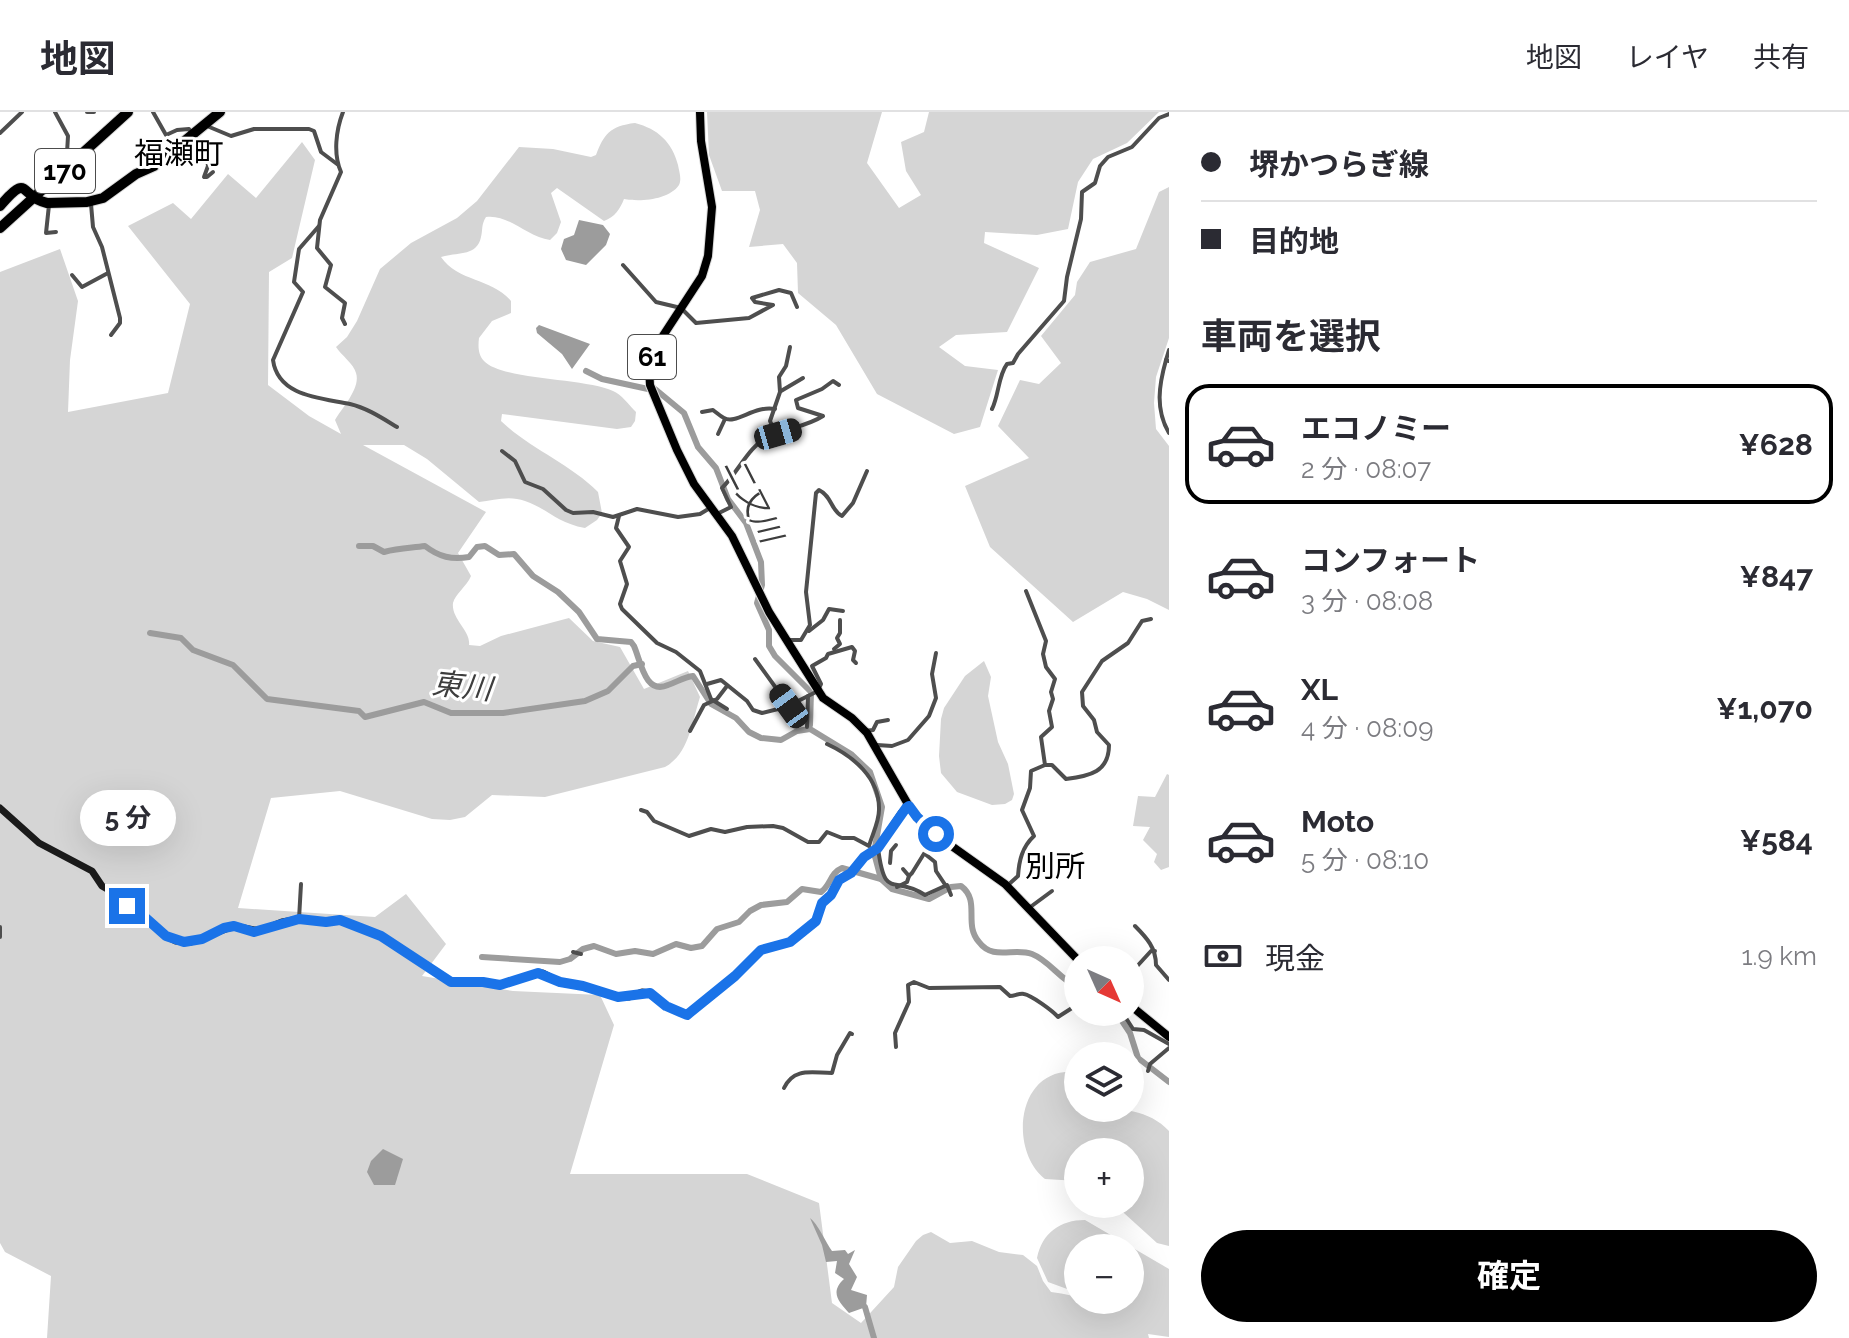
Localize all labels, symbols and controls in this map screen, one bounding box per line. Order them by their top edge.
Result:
text: 地図 [40,36,116,81]
text: 地図 [1526,41,1582,74]
text: レイヤ [1626,41,1709,74]
text: 共有 [1753,41,1809,74]
district label: 福瀬町 [134,136,224,171]
text: 堺かつらぎ線 [1249,147,1429,182]
road number: 170 [35,149,95,193]
text: 目的地 [1249,224,1339,259]
text: 車両を選択 [1201,315,1381,357]
road number: 61 [628,335,676,379]
icon: car [1205,408,1277,480]
text: エコノミー [1301,411,1451,446]
car [752,416,804,452]
text: ¥628 [1738,427,1813,462]
water label: 二又川 [717,452,790,551]
text: 2 分 · 08:07 [1301,454,1431,484]
icon: car [1205,540,1277,612]
text: コンフォート [1301,543,1480,578]
text: ¥847 [1740,559,1813,594]
text: 3 分 · 08:08 [1301,586,1433,616]
water label: 東川 [430,665,497,707]
icon: car [1205,672,1277,744]
text: XL [1301,672,1338,707]
car [765,680,813,732]
text: ¥1,070 [1716,691,1813,726]
text: 4 分 · 08:09 [1301,713,1433,743]
callout: 5 分 [79,790,175,846]
text: 5 分 [105,803,151,833]
icon: car [1205,804,1277,876]
text: Moto [1301,804,1374,839]
route start [918,816,954,852]
text: ¥584 [1740,823,1813,858]
text: 5 分 · 08:10 [1301,845,1429,875]
district label: 別所 [1025,849,1085,884]
route end [109,888,145,924]
icon: cash [1201,934,1245,978]
text: 現金 [1265,941,1325,976]
text: 1.9 km [1741,941,1817,971]
north arrow [1064,946,1144,1026]
map controls [1064,946,1144,1314]
button: layers [1064,1042,1144,1122]
button: + [1064,1138,1144,1218]
button: 確定 [1201,1230,1817,1322]
button: − [1064,1234,1144,1314]

